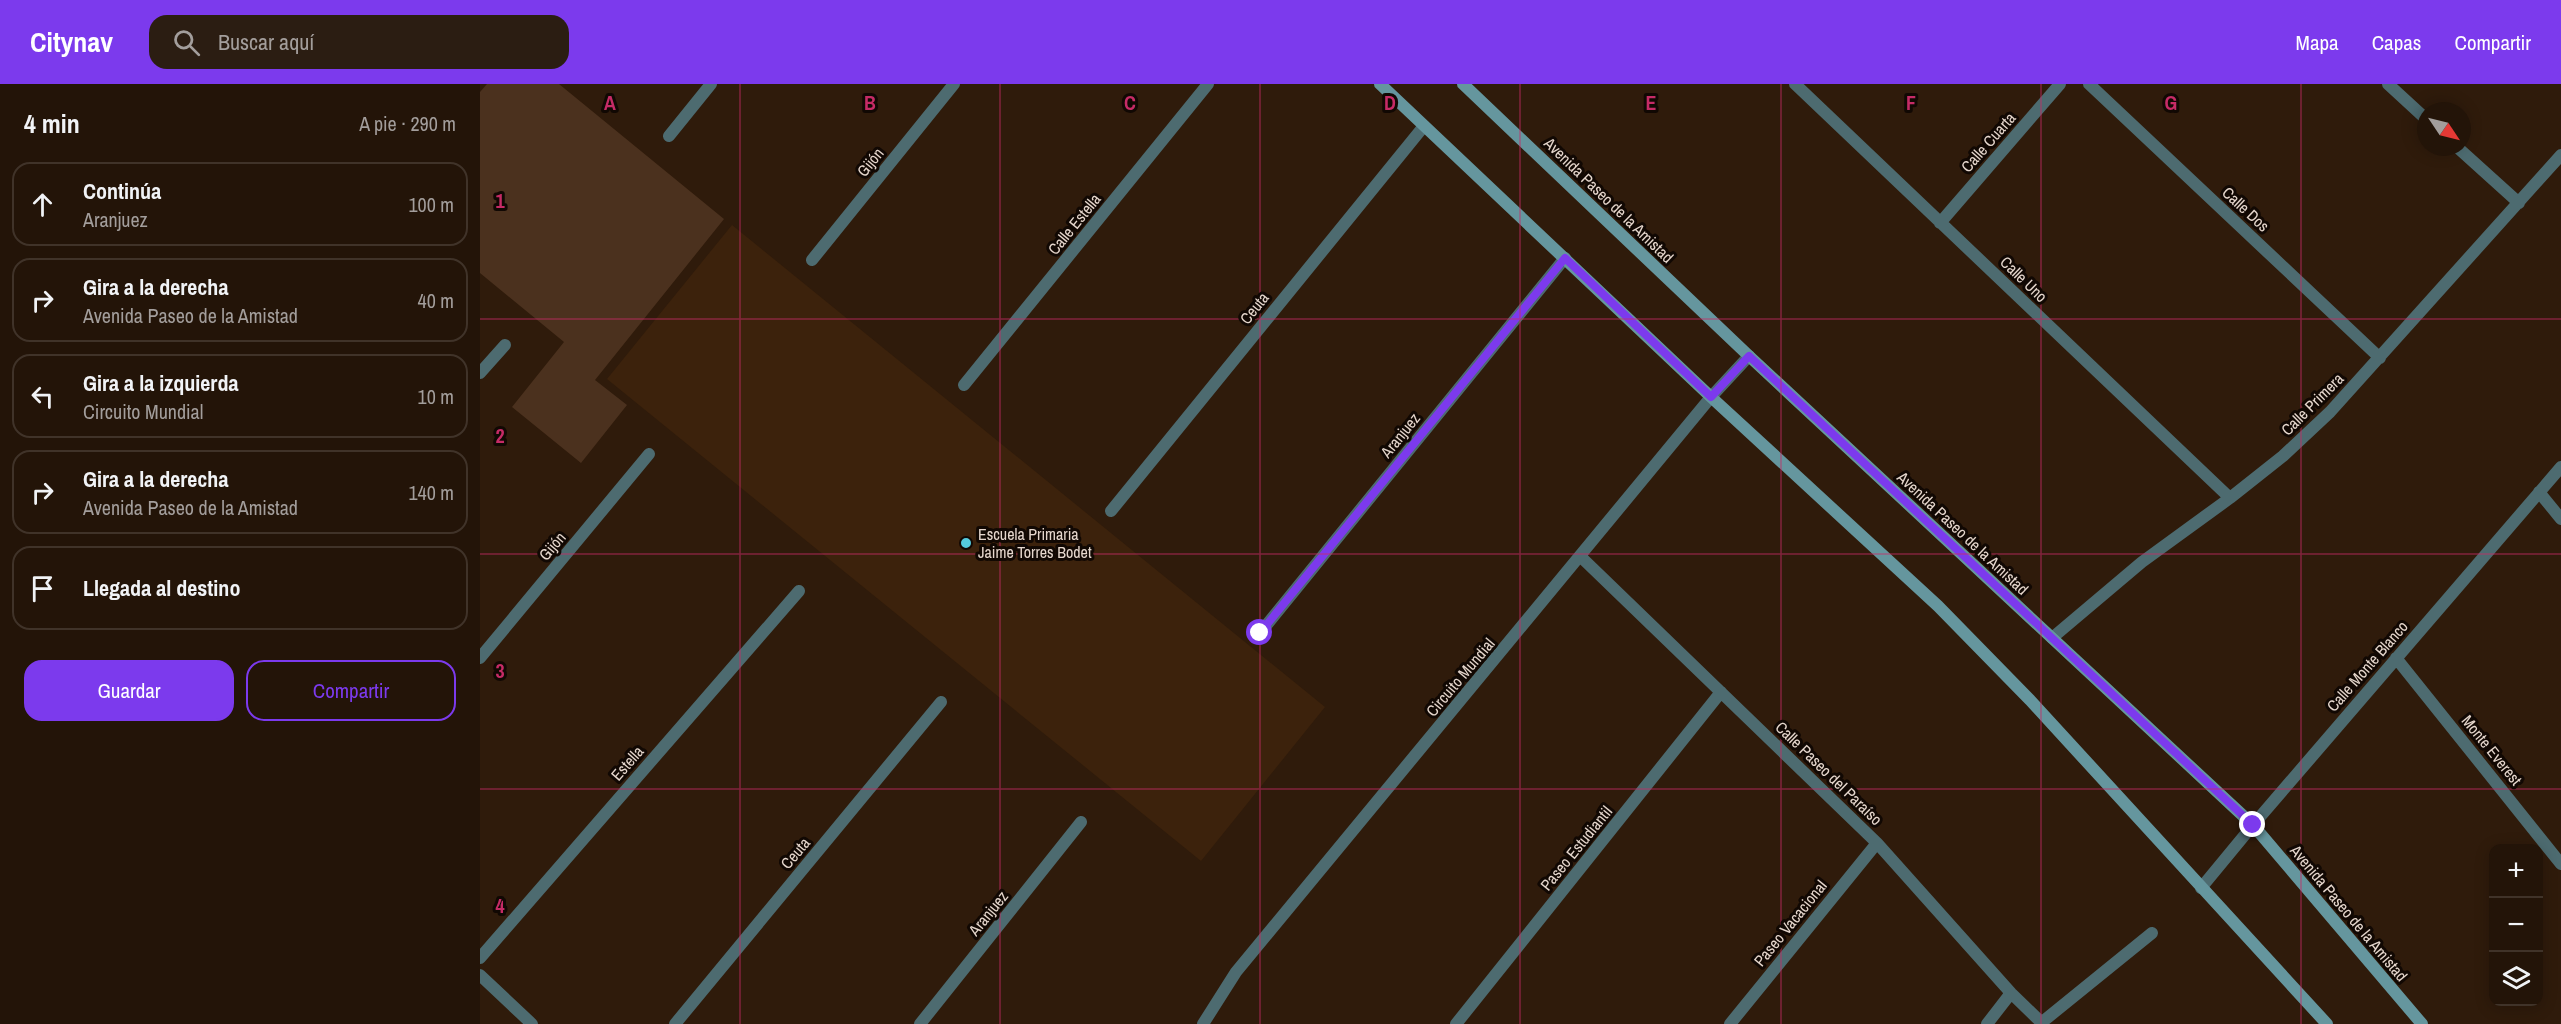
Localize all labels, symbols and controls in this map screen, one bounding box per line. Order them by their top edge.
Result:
search box [149,15,569,69]
text: Citynav [30,23,113,61]
icon: search [170,26,203,59]
text: Buscar aquí [218,27,314,57]
text: Mapa [2296,28,2339,57]
text: Capas [2372,28,2421,57]
text: Compartir [2454,28,2531,57]
text: A [604,89,616,116]
text: B [864,89,876,116]
text: C [1124,89,1136,116]
text: D [1384,89,1396,116]
text: E [1646,89,1657,116]
text: F [1906,89,1916,116]
text: G [2165,89,2177,116]
north arrow [2417,102,2471,156]
text: 4 min [24,106,80,141]
street label: Calle Cuarta [1956,107,2021,177]
text: A pie · 290 m [359,110,456,137]
street label: Avenida Paseo de la Amistad [1539,132,1678,268]
street label: Gijón [852,143,888,181]
text: Continúa [83,176,161,206]
street label: Calle Dos [2218,182,2274,236]
text: 1 [495,187,505,214]
icon: ahead [26,188,59,221]
street label: Calle Estella [1043,188,1106,259]
text: 100 m [408,191,454,218]
text: Aranjuez [83,206,148,233]
street label: Calle Uno [1996,251,2052,307]
text: Gira a la derecha [83,272,228,302]
icon: right [26,284,59,317]
text: 40 m [418,287,454,314]
street label: Ceuta [1234,287,1274,329]
text: Avenida Paseo de la Amistad [83,302,298,329]
street label: Calle Primera [2276,367,2349,440]
text: Gira a la izquierda [83,368,238,398]
icon: left [26,380,59,413]
text: 10 m [418,383,454,410]
text: Circuito Mundial [83,398,203,425]
street label: Aranjuez [1375,408,1425,463]
text: 2 [495,422,505,449]
text: Gira a la derecha [83,464,228,494]
street label: Avenida Paseo de la Amistad [1892,466,2033,600]
icon: right [26,476,59,509]
text: 140 m [408,479,454,506]
text: Avenida Paseo de la Amistad [83,494,298,521]
place label: Escuela Primaria Jaime Torres Bodet [978,523,1092,563]
street label: Gijón [533,527,571,565]
marker: Escuela Primaria Jaime Torres Bodet [959,536,973,550]
icon: arrive [26,572,59,605]
text: Llegada al destino [83,573,240,603]
street label: Calle Monte Blanco [2321,616,2413,716]
route start [1246,619,1272,645]
street label: Circuito Mundial [1421,633,1499,721]
text: 3 [495,657,505,684]
button: Guardar [24,660,234,721]
button: Compartir [246,660,456,721]
street label: Monte Everest [2457,710,2527,790]
street label: Calle Paseo del Paraíso [1771,716,1887,830]
street label: Estella [606,740,649,785]
street label: Paseo Estudiantil [1535,801,1617,895]
route end [2239,811,2265,837]
street label: Ceuta [775,832,815,873]
street label: Avenida Paseo de la Amistad [2285,839,2413,986]
map controls [2489,844,2543,1006]
button: + [2489,844,2543,898]
street label: Paseo Vacacional [1748,875,1832,971]
street label: Aranjuez [963,886,1013,941]
text: 4 [495,892,505,919]
button: − [2489,898,2543,952]
button: layers [2489,952,2543,1006]

